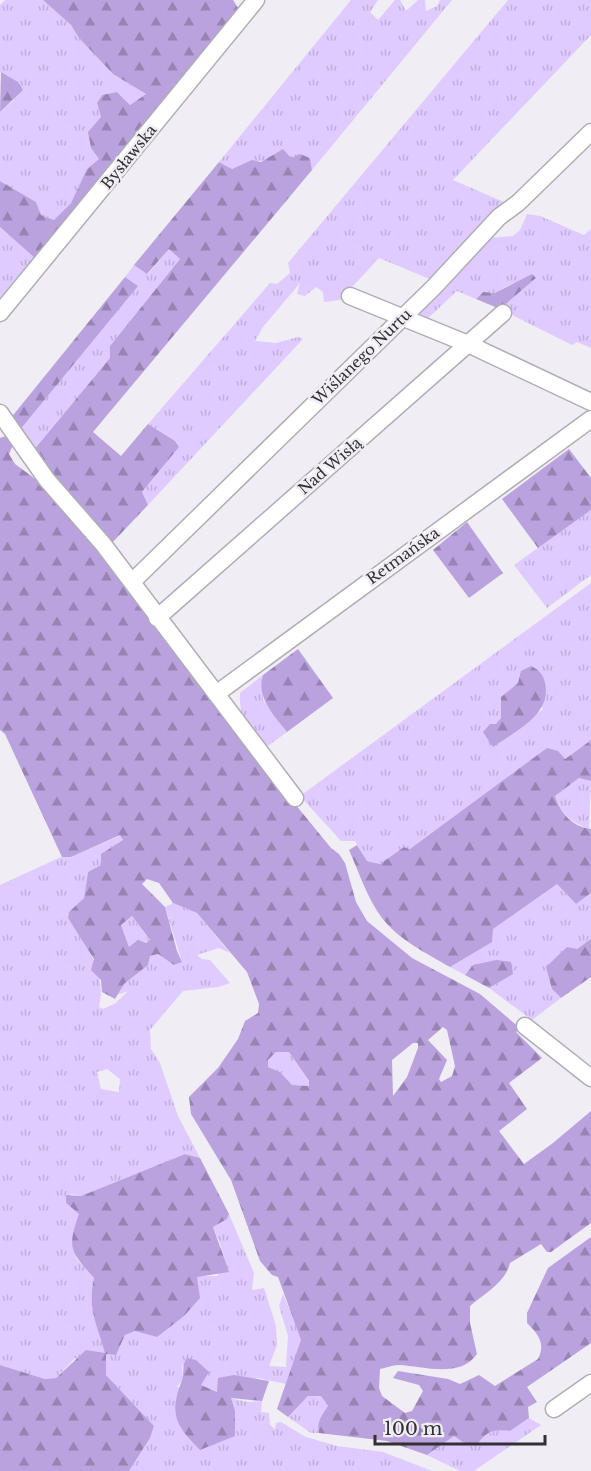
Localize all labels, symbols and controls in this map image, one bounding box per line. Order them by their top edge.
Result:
street label: Bysławska [97,120,161,193]
street label: Wiślanego Nurtu [307,304,415,410]
street label: Nad Wisłą [294,432,366,498]
street label: Retmańska [363,523,443,588]
scale bar [375,1408,544,1446]
text: 100 m [384,1418,442,1440]

